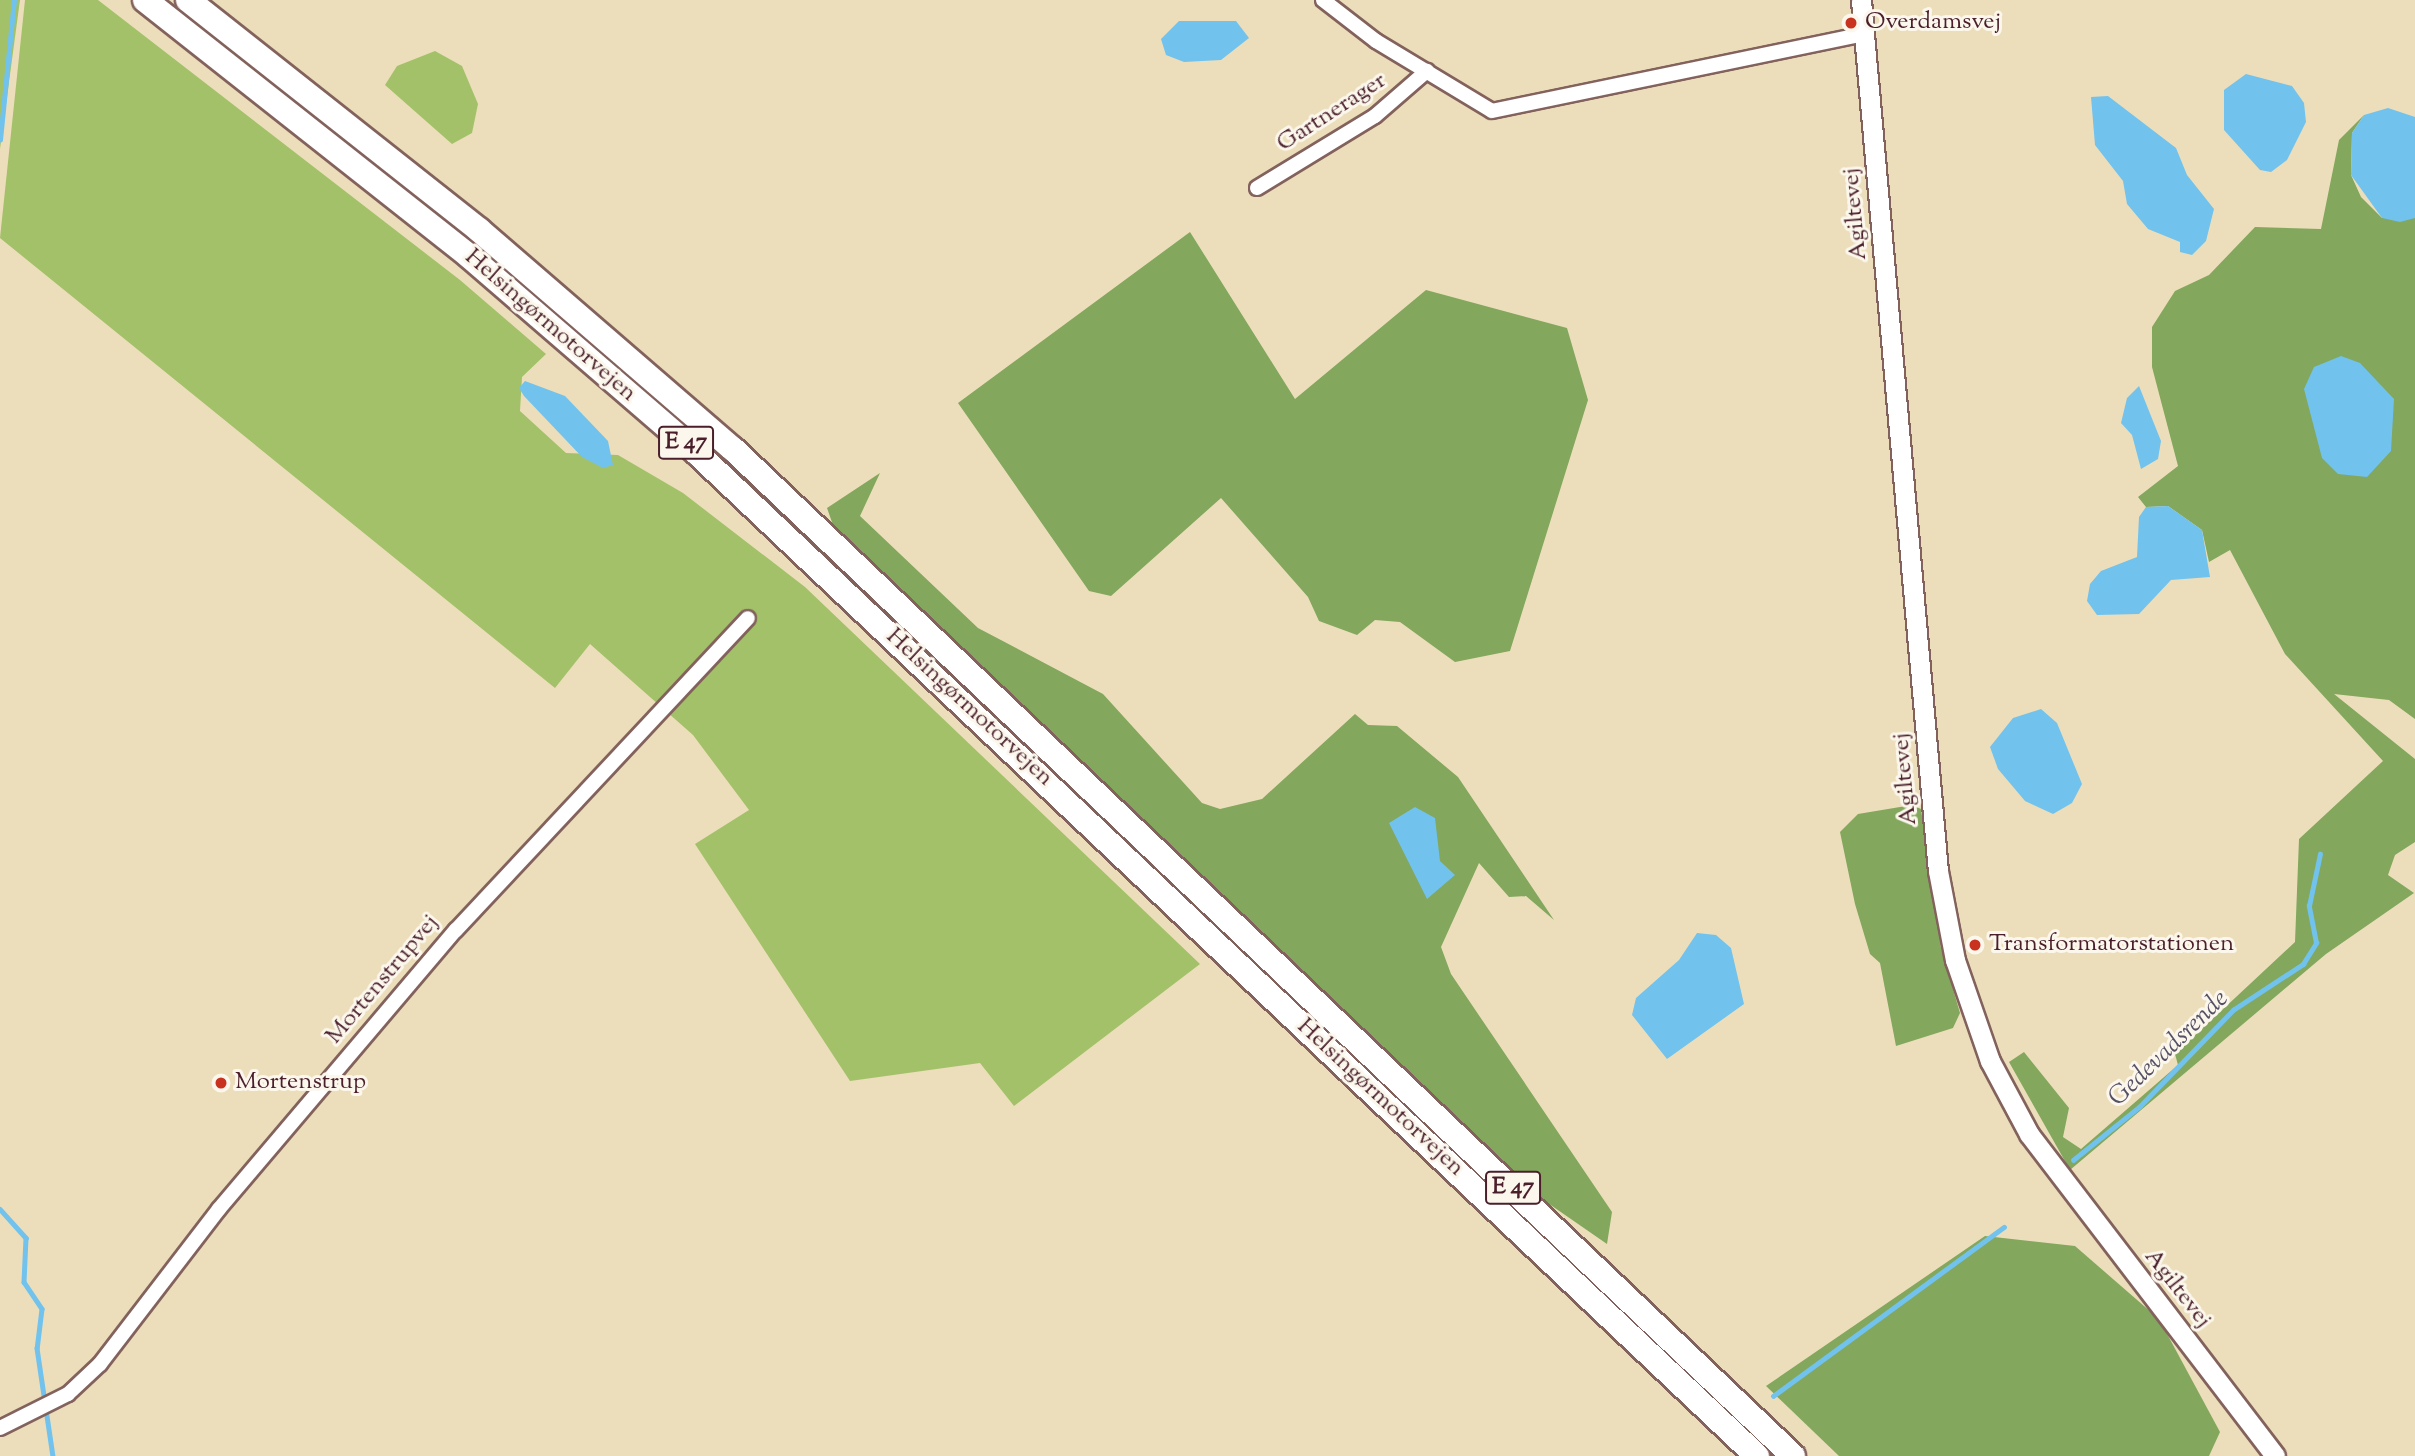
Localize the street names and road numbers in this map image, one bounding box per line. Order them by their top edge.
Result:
street label: Gartnerager [1272,67,1392,159]
street label: Agiltevej [1838,167,1874,261]
street label: Helsingørmotorvejen [458,243,642,409]
road number: E 47 [658,424,714,462]
street label: Helsingørmotorvejen [879,623,1059,793]
street label: Agiltevej [1888,732,1924,826]
street label: Mortenstrupvej [321,909,445,1051]
street label: Helsingørmotorvejen [1290,1013,1470,1183]
road number: E 47 [1485,1168,1541,1208]
street label: Agiltevej [2137,1244,2217,1334]

